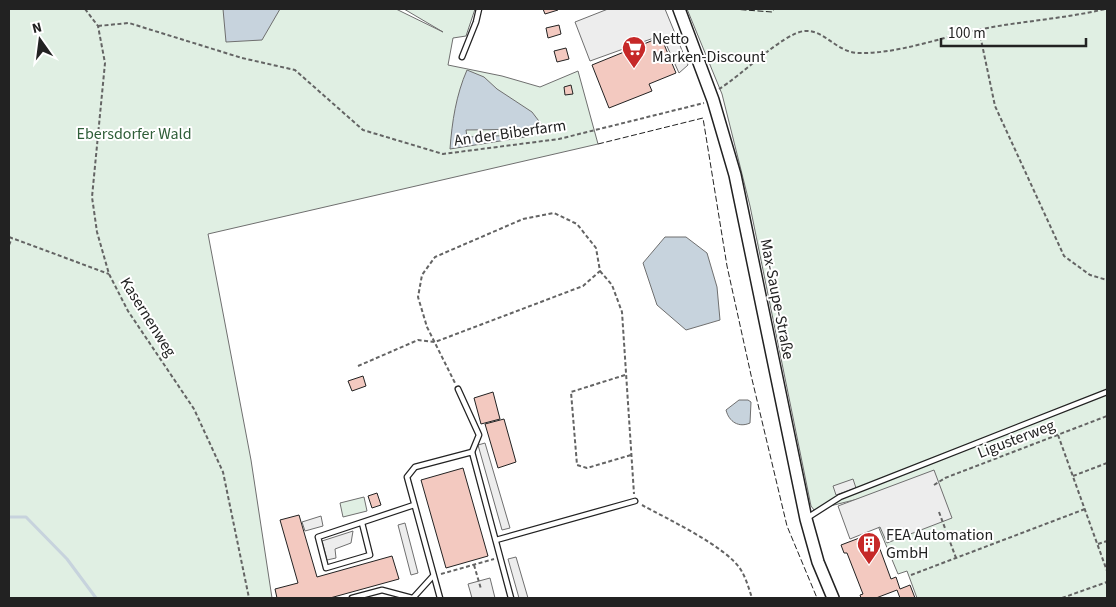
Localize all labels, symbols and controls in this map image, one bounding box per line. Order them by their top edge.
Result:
north arrow [15,15,65,65]
scale bar [941,15,1086,47]
text: N [30,18,44,39]
text: 100 m [948,23,986,44]
place label: Netto Marken-Discount [652,28,766,68]
supermarket icon: Netto Marken-Discount [621,35,647,69]
street label: An der Biberfarm [452,114,568,152]
park label: Ebersdorfer Wald [76,123,192,145]
street label: Max-Saupe-Straße [755,237,799,361]
street label: Kasernenweg [115,273,181,361]
street label: Ligusterweg [974,414,1058,464]
place label: FEA Automation GmbH [886,524,993,564]
building icon: FEA Automation GmbH [856,531,882,565]

